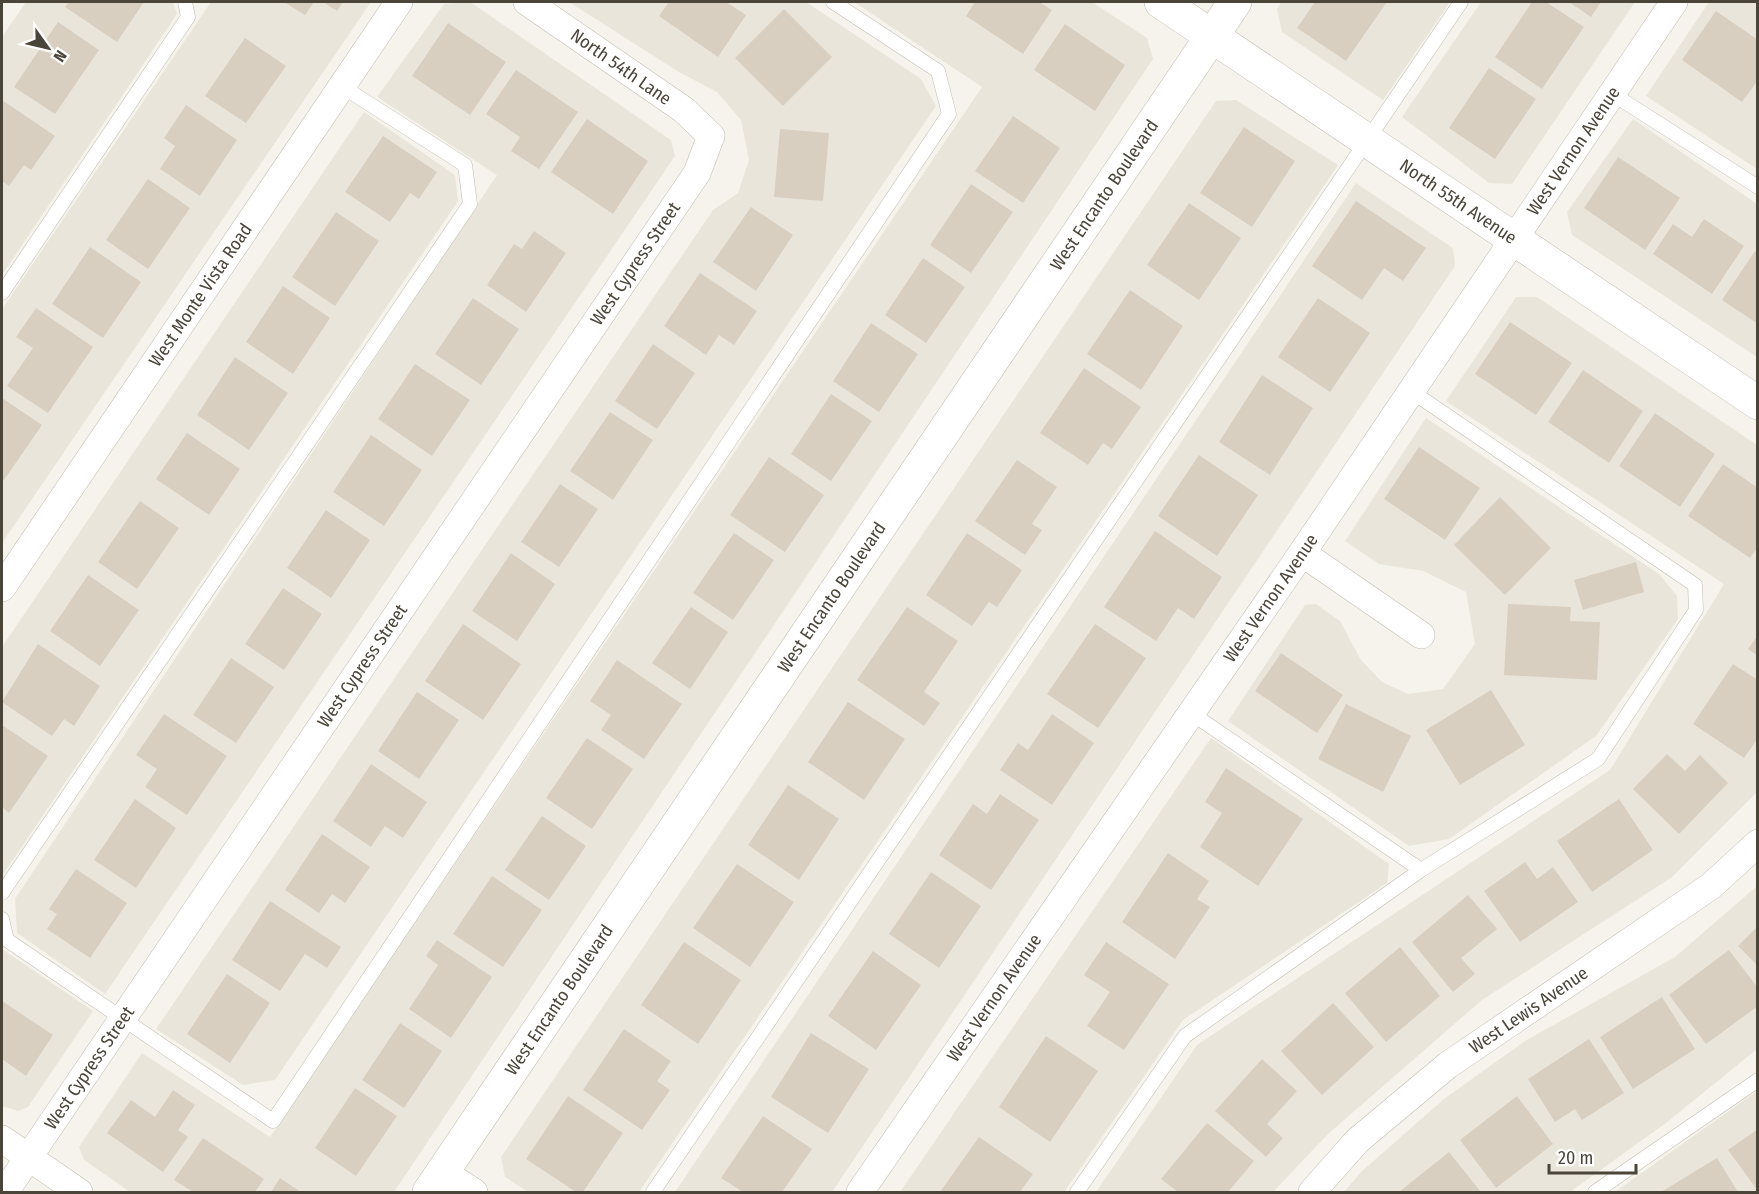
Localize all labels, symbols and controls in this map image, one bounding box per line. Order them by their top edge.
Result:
north arrow [18,18,78,78]
street label: North 54th Lane [566,24,676,110]
text: N [49,47,71,65]
street label: West Vernon Avenue [1522,82,1625,220]
street label: West Encanto Boulevard [1045,116,1163,275]
street label: North 55th Avenue [1395,154,1521,249]
street label: West Cypress Street [586,198,685,330]
street label: West Monte Vista Road [144,219,257,371]
street label: West Encanto Boulevard [773,518,890,677]
street label: West Vernon Avenue [1219,530,1323,666]
street label: West Cypress Street [313,600,412,732]
street label: West Encanto Boulevard [500,920,618,1079]
street label: West Vernon Avenue [942,930,1046,1066]
street label: West Lewis Avenue [1465,962,1592,1058]
street label: West Cypress Street [40,1002,139,1134]
scale bar [1549,1137,1636,1175]
text: 20 m [1558,1147,1593,1169]

